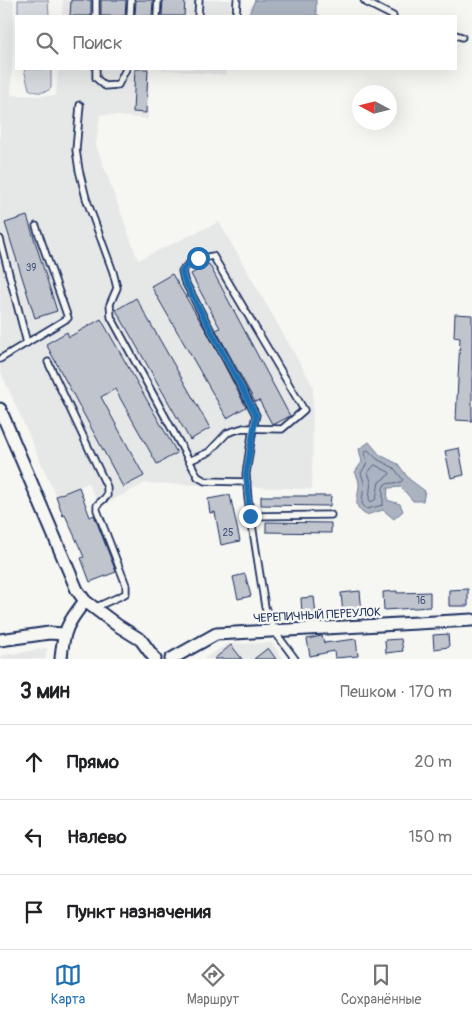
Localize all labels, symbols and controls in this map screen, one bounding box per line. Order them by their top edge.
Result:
search box [15,15,457,70]
icon: search [33,29,61,57]
text: Поиск [73,31,123,55]
north arrow [352,85,397,130]
route start [187,247,210,270]
house number: 39 [26,262,36,274]
route end [239,505,262,528]
house number: 25 [222,527,234,539]
house number: 16 [416,595,426,607]
street label: ЧЕРЕПИЧНЫЙ ПЕРЕУЛОК [253,605,381,626]
text: 3 мин [20,678,70,705]
text: Пешком · 170 m [340,682,452,702]
icon: ahead [20,748,48,776]
text: Прямо [67,750,119,774]
text: 20 m [414,752,452,772]
icon: left [20,823,48,851]
text: Налево [67,825,127,849]
text: 150 m [408,827,452,847]
icon: arrive [20,898,48,926]
text: Пункт назначения [67,900,211,924]
tab: Карта [51,961,85,1008]
tab: Маршрут [187,961,239,1008]
tab: Сохранённые [341,961,421,1008]

